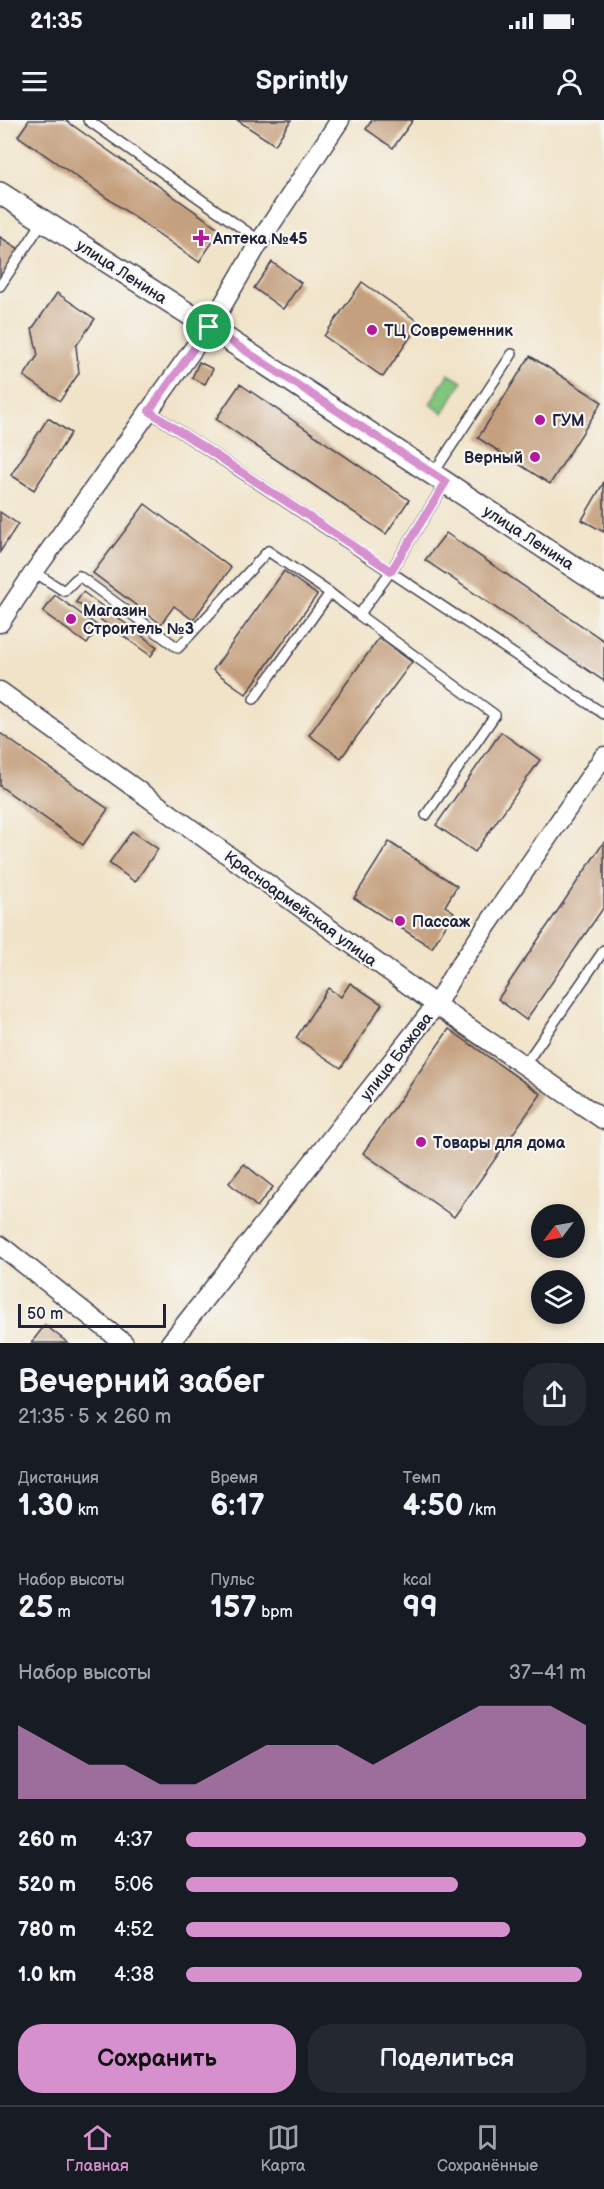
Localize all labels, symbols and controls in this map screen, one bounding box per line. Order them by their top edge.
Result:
text: 21:35 [30,8,83,35]
icon: menu [18,65,51,98]
text: Sprintly [256,65,348,97]
icon: person [553,65,586,98]
place label: Аптека №45 [212,230,308,249]
marker: Аптека №45 [194,231,208,245]
street label: улица Ленина [72,236,170,309]
pin [183,301,234,352]
icon: arrive [192,310,225,343]
place label: ТЦ Современник [384,322,513,341]
marker: ТЦ Современник [365,323,379,337]
place label: ГУМ [552,412,585,431]
marker: ГУМ [533,413,547,427]
place label: Верный [464,449,523,468]
marker: Верный [528,450,542,464]
street label: улица Ленина [479,502,577,575]
place label: Магазин Строитель №3 [83,602,194,639]
marker: Магазин Строитель №3 [64,612,78,626]
street label: Красноармейская улица [220,847,381,971]
place label: Пассаж [412,913,471,932]
marker: Пассаж [393,914,407,928]
street label: улица Бажова [357,1009,438,1105]
place label: Товары для дома [433,1134,566,1153]
marker: Товары для дома [414,1135,428,1149]
north arrow [531,1204,585,1258]
map controls [531,1204,585,1324]
button: layers [531,1270,585,1324]
scale bar [18,1301,166,1328]
text: 50 m [27,1305,63,1324]
text: Вечерний забег [18,1362,265,1402]
button: share [523,1363,586,1426]
text: 21:35 · 5 × 260 m [18,1405,171,1429]
text: Дистанция [18,1469,99,1488]
text: Время [210,1469,258,1488]
text: Темп [403,1469,441,1488]
text: 1.30 [18,1488,73,1524]
text: 6:17 [210,1488,265,1524]
text: 4:50 [403,1488,464,1524]
text: km [73,1501,99,1520]
text: /km [464,1501,496,1520]
text: Набор высоты [18,1571,125,1590]
text: Пульс [210,1571,255,1590]
text: kcal [403,1571,431,1590]
text: 25 [18,1590,53,1626]
text: 157 [210,1590,257,1626]
text: 99 [403,1590,438,1626]
text: m [53,1603,71,1622]
text: bpm [257,1603,293,1622]
text: Набор высоты [18,1661,151,1685]
text: 37–41 m [509,1661,586,1685]
text: 260 m [18,1828,77,1852]
text: 4:37 [114,1828,152,1852]
text: 520 m [18,1873,76,1897]
text: 5:06 [114,1873,153,1897]
text: 780 m [18,1918,76,1942]
text: 4:52 [114,1918,154,1942]
text: 1.0 km [18,1963,76,1987]
text: 4:38 [114,1963,154,1987]
button: Сохранить [18,2024,296,2093]
button: Поделиться [308,2024,586,2093]
tab: Главная [66,2121,129,2176]
tab: Карта [260,2121,306,2176]
tab: Сохранённые [437,2121,538,2176]

